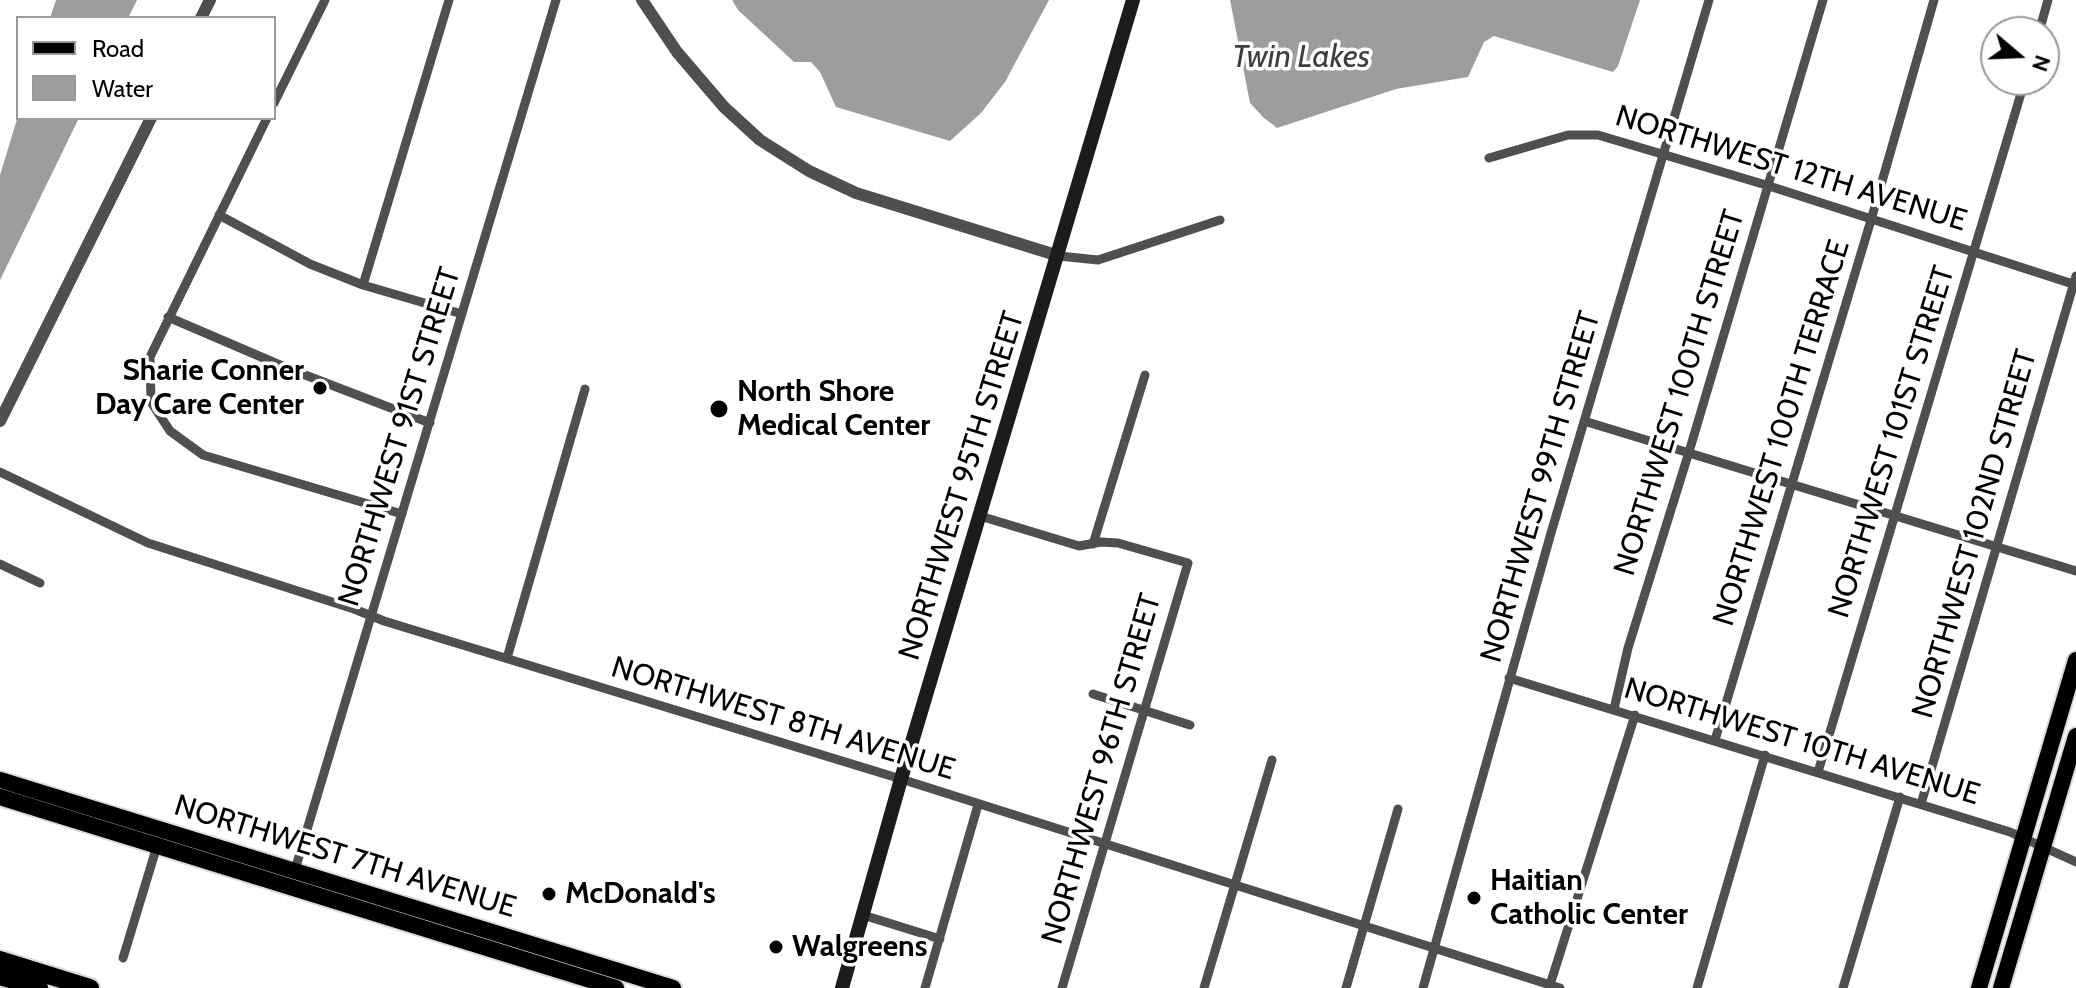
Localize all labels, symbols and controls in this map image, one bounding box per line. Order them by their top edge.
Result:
legend [16,16,276,120]
north arrow [1980,16,2060,96]
text: Road [92,34,144,63]
water label: Twin Lakes [1232,39,1370,77]
text: N [2026,52,2057,75]
text: Water [92,74,153,103]
street label: NORTHWEST 12TH AVENUE [1611,98,1971,240]
street label: NORTHWEST 100TH STREET [1607,206,1753,580]
street label: NORTHWEST 100TH TERRACE [1706,236,1858,630]
street label: NORTHWEST 101ST STREET [1821,262,1963,622]
street label: NORTHWEST 91ST STREET [331,263,469,611]
street label: NORTHWEST 95TH STREET [892,307,1032,665]
street label: NORTHWEST 99TH STREET [1474,307,1608,667]
street label: NORTHWEST 102ND STREET [1905,346,2045,722]
place label: Sharie Conner Day Care Center [95,353,304,424]
place label: North Shore Medical Center [737,374,930,444]
marker: Sharie Conner Day Care Center [311,379,329,397]
marker: North Shore Medical Center [708,398,730,420]
street label: NORTHWEST 96TH STREET [1035,590,1169,948]
street label: NORTHWEST 8TH AVENUE [607,650,959,788]
street label: NORTHWEST 10TH AVENUE [1620,671,1984,813]
street label: NORTHWEST 7TH AVENUE [170,788,520,926]
place label: Haitian Catholic Center [1490,863,1688,934]
place label: McDonald's [565,876,716,912]
marker: McDonald's [540,885,558,903]
marker: Haitian Catholic Center [1465,889,1483,907]
place label: Walgreens [792,929,927,965]
marker: Walgreens [767,938,785,956]

